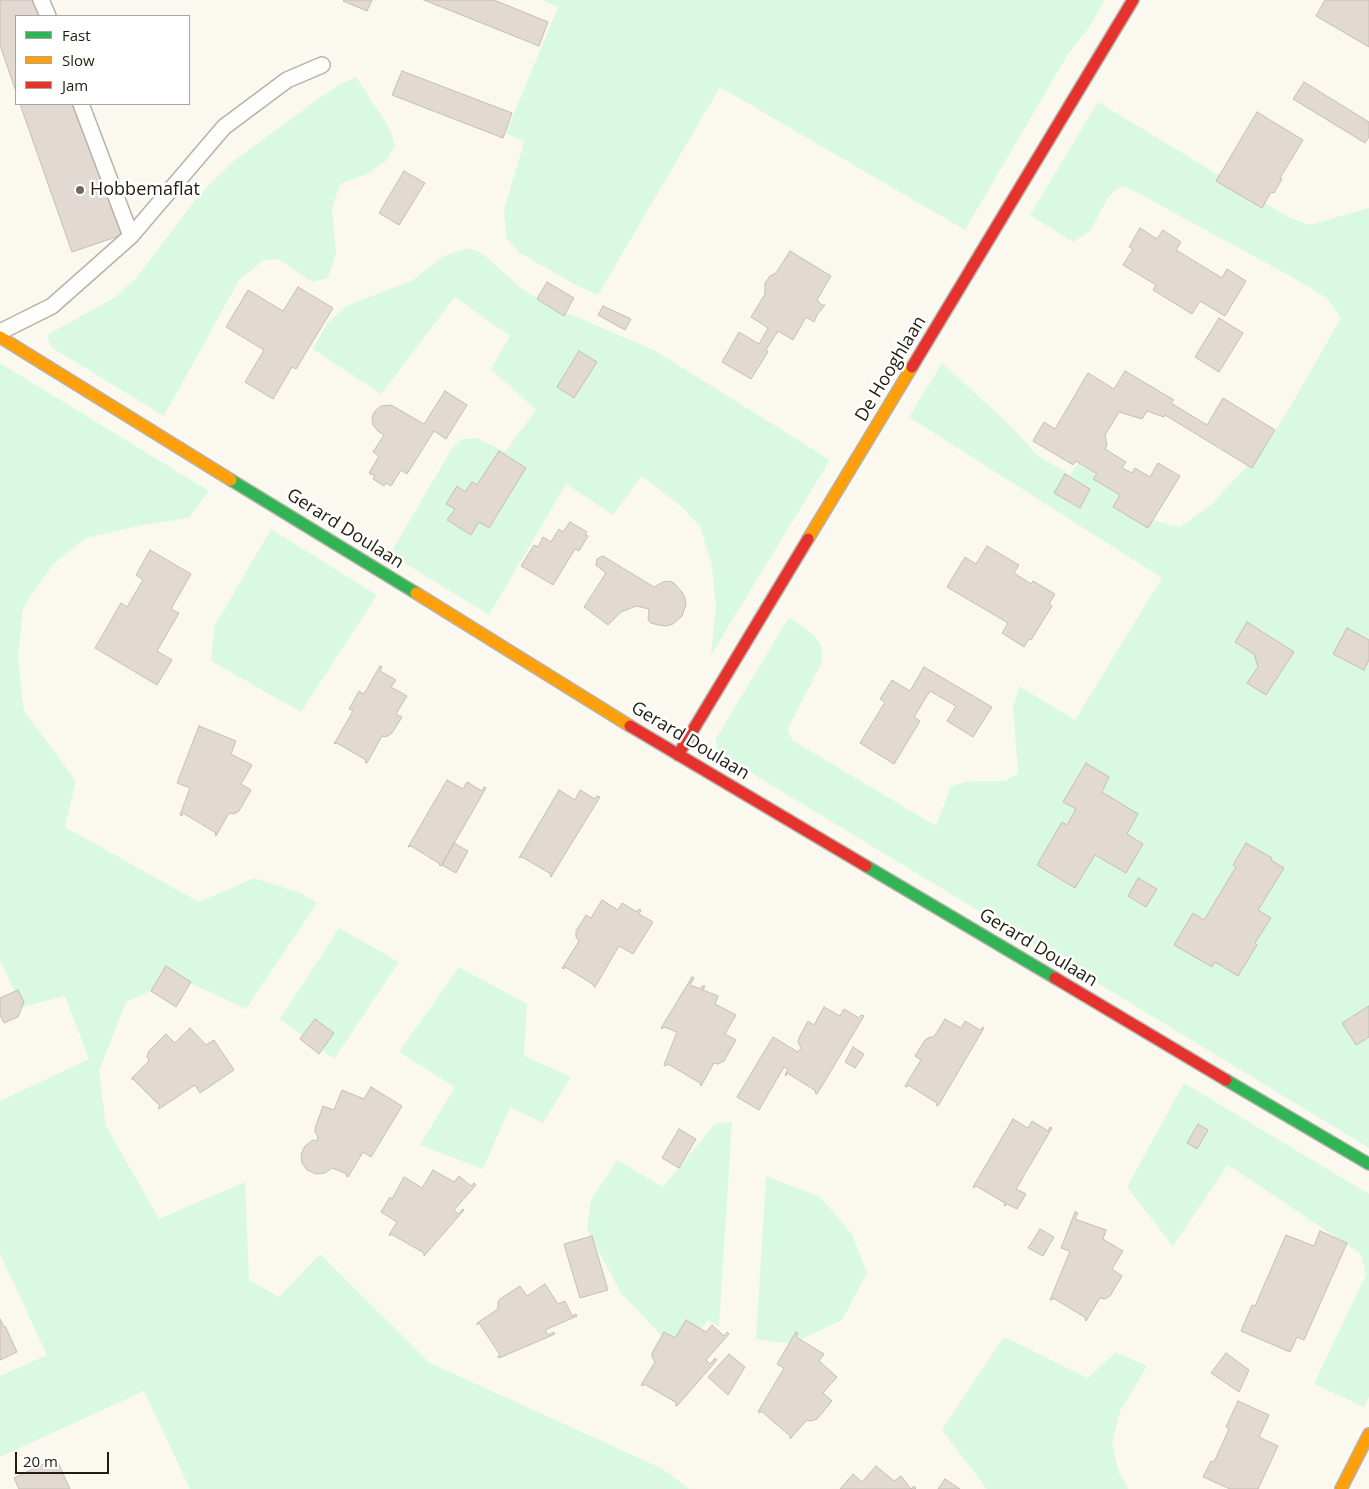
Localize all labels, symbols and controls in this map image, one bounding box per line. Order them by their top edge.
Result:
legend [15,15,190,105]
text: Fast [62,25,91,45]
text: Slow [62,50,95,70]
text: Jam [62,75,88,95]
place label: Hobbemaflat [90,179,200,201]
marker: Hobbemaflat [74,184,86,196]
street label: De Hooghlaan [851,312,931,426]
street label: Gerard Doulaan [282,484,408,574]
street label: Gerard Doulaan [627,697,753,785]
street label: Gerard Doulaan [975,904,1101,992]
scale bar [18,1442,111,1474]
text: 20 m [23,1451,58,1471]

